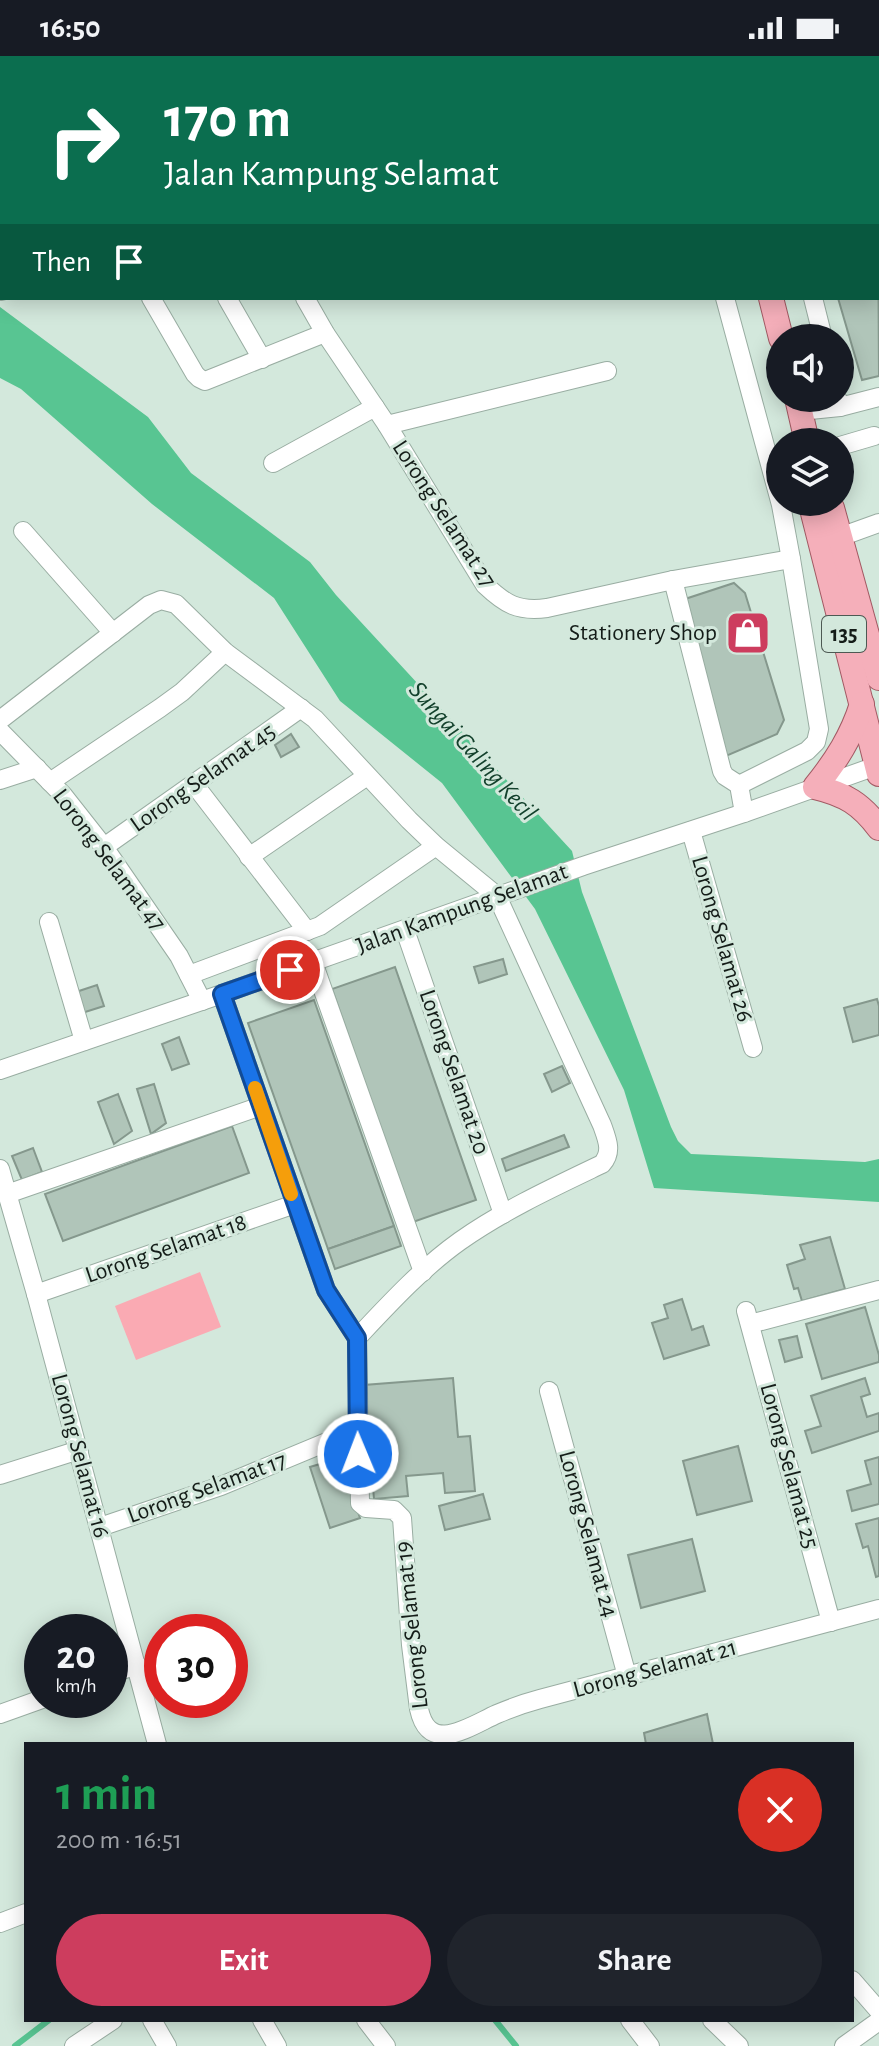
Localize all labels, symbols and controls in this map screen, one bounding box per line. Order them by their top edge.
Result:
text: 16:50 [40,13,101,43]
icon: right [32,88,136,192]
text: 170 m [164,91,291,147]
text: Jalan Kampung Selamat [164,156,498,192]
icon: arrive [107,240,151,284]
text: Then [32,247,91,277]
map controls [766,324,854,516]
button: sound [766,324,854,412]
button: layers [766,428,854,516]
street label: Lorong Selamat 27 [388,436,500,592]
shop icon: Stationery Shop [724,609,772,657]
road number: 135 [822,616,866,652]
place label: Stationery Shop [569,621,717,645]
water label: Sungai Galing Kecil [404,676,542,826]
street label: Lorong Selamat 45 [126,719,280,837]
street label: Lorong Selamat 47 [48,785,170,935]
street label: Lorong Selamat 26 [687,853,757,1025]
street label: Jalan Kampung Selamat [353,859,571,958]
pin [256,936,324,1004]
icon: arrive [268,948,312,992]
street label: Lorong Selamat 20 [415,986,493,1158]
street label: Lorong Selamat 18 [82,1210,250,1288]
street label: Lorong Selamat 16 [47,1371,113,1541]
street label: Lorong Selamat 25 [755,1381,823,1551]
position arrow [316,1412,400,1496]
street label: Lorong Selamat 17 [124,1448,290,1528]
street label: Lorong Selamat 24 [554,1448,622,1620]
street label: Lorong Selamat 19 [391,1540,433,1710]
speed limit sign: 30 [144,1614,248,1718]
text: 20 [56,1636,96,1676]
street label: Lorong Selamat 21 [571,1636,739,1702]
text: km/h [55,1676,97,1696]
button: close [738,1768,822,1852]
text: 1 min [56,1771,157,1819]
text: 200 m · 16:51 [56,1827,182,1853]
button: Exit [56,1914,431,2006]
button: Share [447,1914,822,2006]

